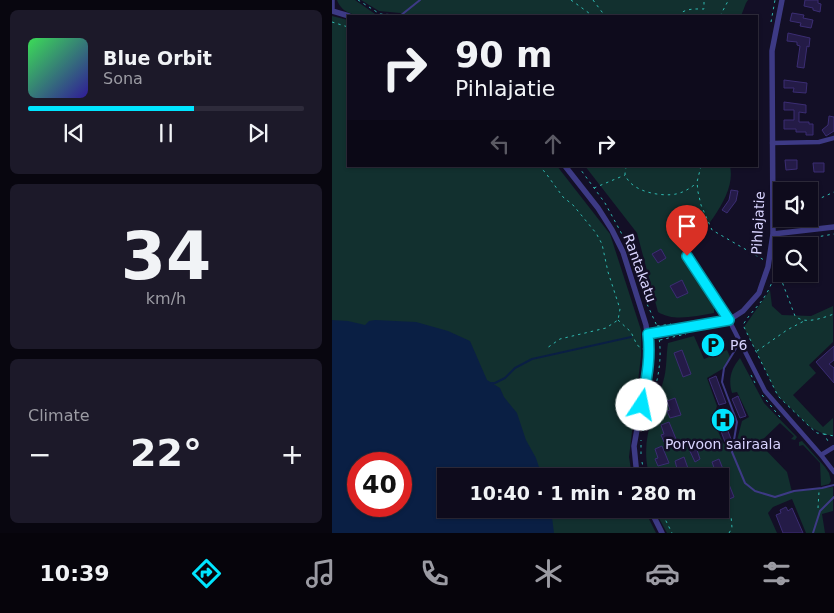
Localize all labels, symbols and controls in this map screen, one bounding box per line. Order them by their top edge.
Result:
icon: right [372,35,437,100]
text: 90 m [455,35,552,75]
text: Blue Orbit [103,47,212,69]
text: Sona [103,69,143,88]
text: Pihlajatie [455,76,555,101]
icon: previous [60,119,88,147]
icon: pause [152,119,180,147]
icon: next [244,119,272,147]
icon: left [486,130,514,158]
icon: ahead [539,130,567,158]
icon: right [592,130,620,158]
map controls [773,182,818,282]
button: sound [773,182,818,227]
street label: Pihlajatie [748,191,768,255]
pin [666,205,708,256]
icon: arrive [673,212,701,240]
text: 34 [121,219,211,294]
street label: Rantakatu [620,232,660,304]
button: search [773,237,818,282]
text: km/h [146,289,186,308]
parking icon: P6 [700,332,726,358]
place label: P6 [730,337,747,353]
position arrow [615,378,667,430]
text: Climate [28,406,90,425]
hospital icon: Porvoon sairaala [710,407,736,433]
text: 22° [130,431,202,475]
place label: Porvoon sairaala [665,436,781,452]
text: − [28,438,51,471]
text: + [281,438,304,471]
speed limit sign: 40 [347,452,412,517]
text: 10:40 · 1 min · 280 m [469,482,697,504]
icon: directions [189,556,224,591]
icon: music [303,556,338,591]
icon: phone [417,556,452,591]
icon: climate [531,556,566,591]
icon: car [645,556,680,591]
icon: filters [759,556,794,591]
text: 10:39 [40,561,110,586]

